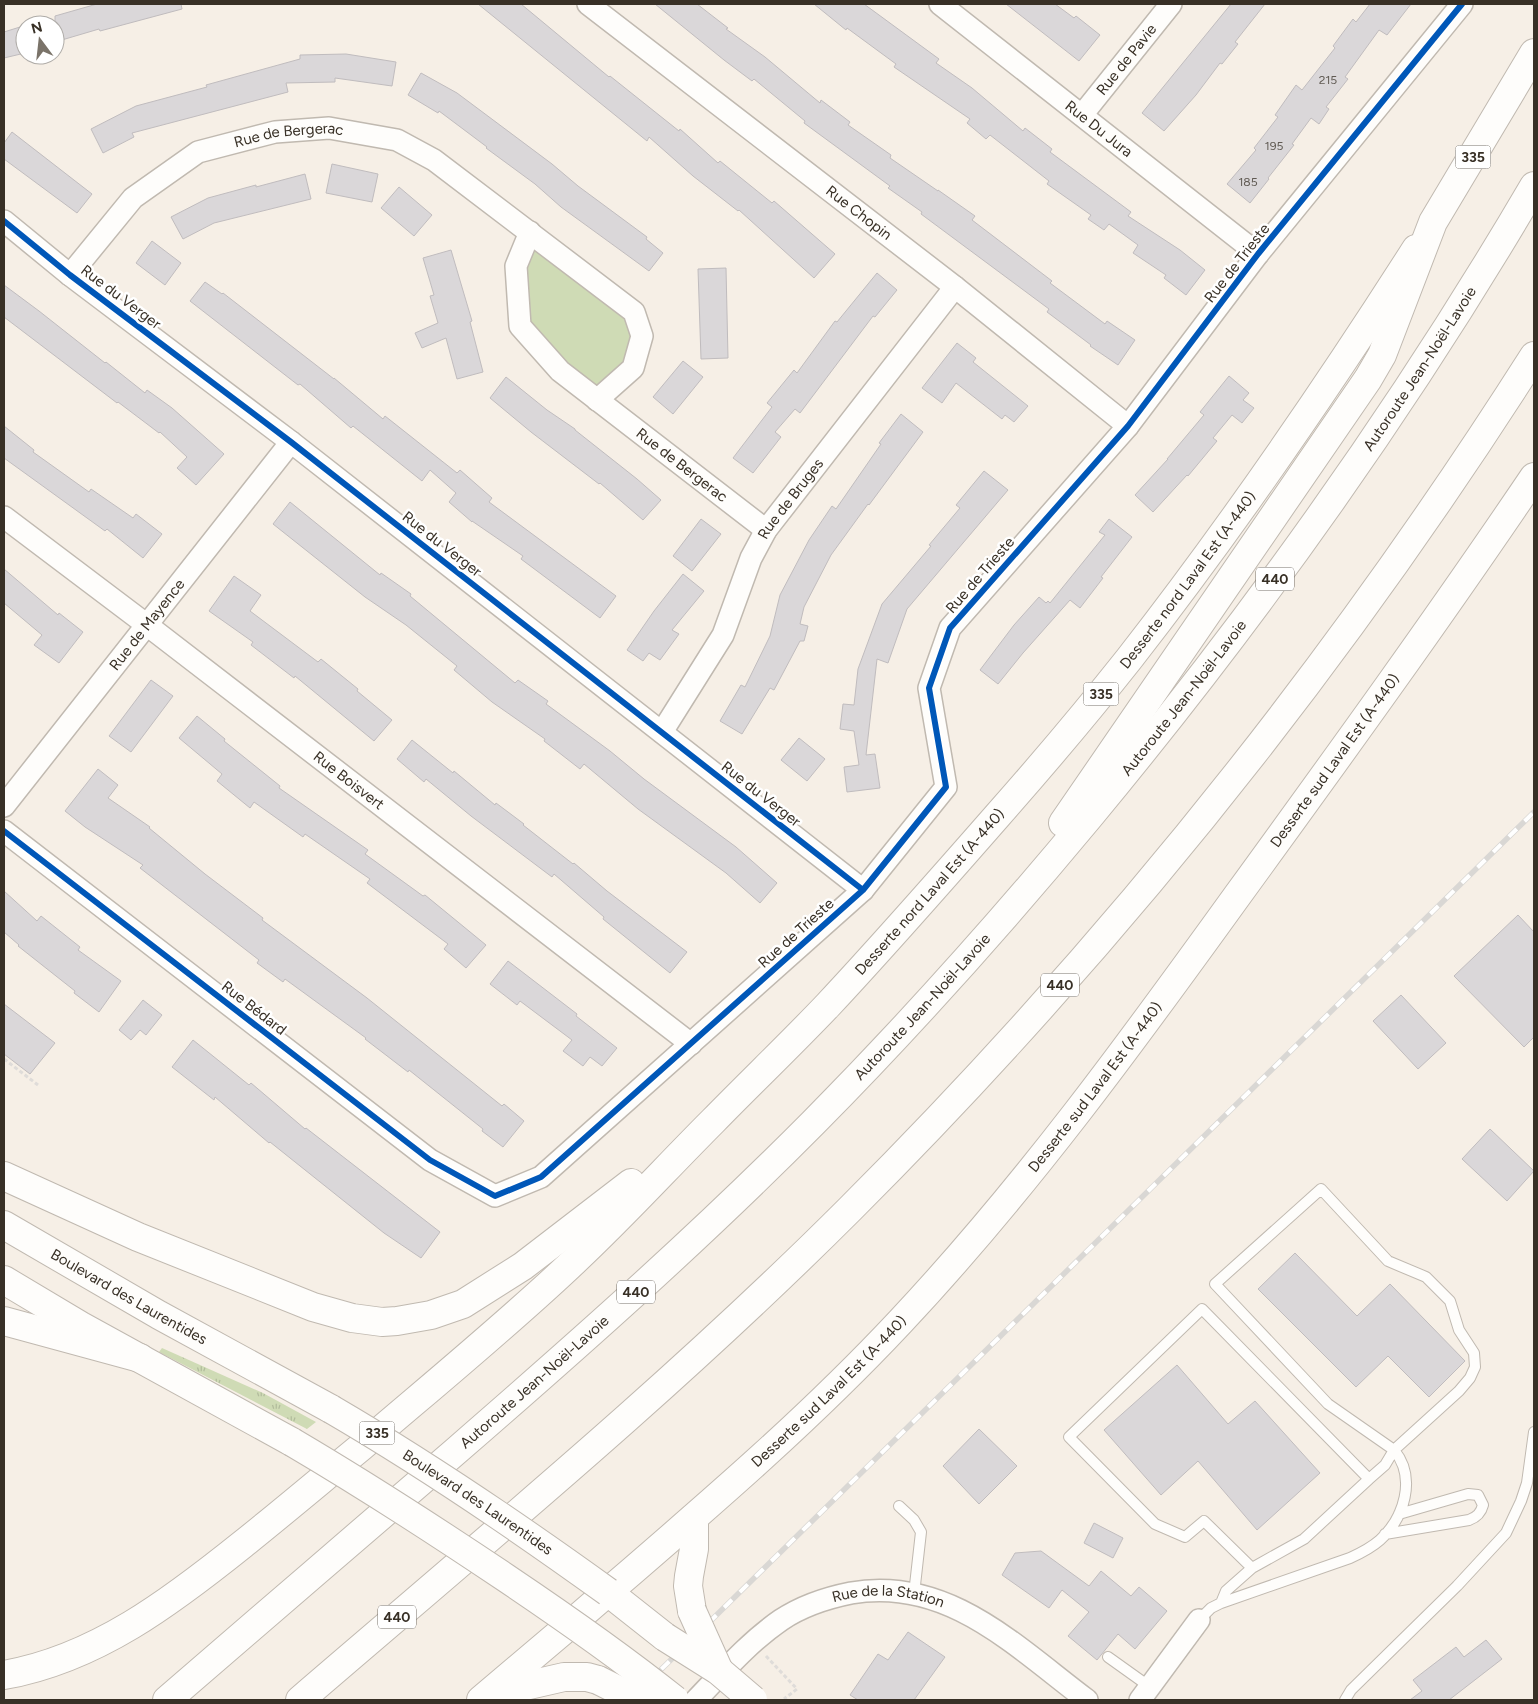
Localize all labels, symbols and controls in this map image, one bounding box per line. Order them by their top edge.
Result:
north arrow [15,15,65,65]
text: N [29,18,44,38]
street label: Rue de Pavie [1092,20,1160,99]
house number: 215 [1319,73,1337,87]
street label: Rue Du Jura [1061,97,1136,161]
street label: Rue de Bergerac [232,119,345,151]
house number: 195 [1265,139,1283,153]
road number: 335 [1456,146,1490,168]
house number: 185 [1238,175,1258,189]
street label: Rue Chopin [822,182,895,244]
street label: Rue de Trieste [1201,220,1273,306]
street label: Rue du Verger [77,261,165,333]
street label: Autoroute Jean-Noël-Lavoie [1360,283,1480,454]
street label: Rue de Bergerac [632,424,731,506]
street label: Rue de Bruges [754,455,827,542]
street label: Desserte nord Laval Est (A-440) [1116,488,1260,672]
street label: Rue du Verger [399,507,485,581]
street label: Rue de Trieste [942,533,1018,617]
road number: 440 [1256,568,1294,590]
street label: Rue de Mayence [106,575,189,674]
street label: Autoroute Jean-Noël-Lavoie [1118,616,1250,779]
street label: Desserte sud Laval Est (A-440) [1266,670,1403,851]
road number: 335 [1084,682,1118,706]
street label: Rue Boisvert [310,748,388,814]
street label: Rue du Verger [718,757,804,831]
street label: Desserte nord Laval Est (A-440) [851,805,1008,979]
street label: Rue de Trieste [754,894,838,972]
street label: Autoroute Jean-Noël-Lavoie [851,930,994,1084]
road number: 440 [1041,974,1079,996]
street label: Rue Bédard [218,977,290,1039]
street label: Desserte sud Laval Est (A-440) [1024,998,1166,1176]
street label: Boulevard des Laurentides [48,1245,210,1348]
road number: 440 [617,1280,655,1304]
street label: Autoroute Jean-Noël-Lavoie [456,1312,613,1452]
street label: Desserte sud Laval Est (A-440) [748,1312,910,1471]
road number: 335 [360,1422,394,1445]
street label: Boulevard des Laurentides [399,1446,556,1559]
street label: Rue de la Station [830,1581,947,1611]
road number: 440 [378,1605,416,1628]

